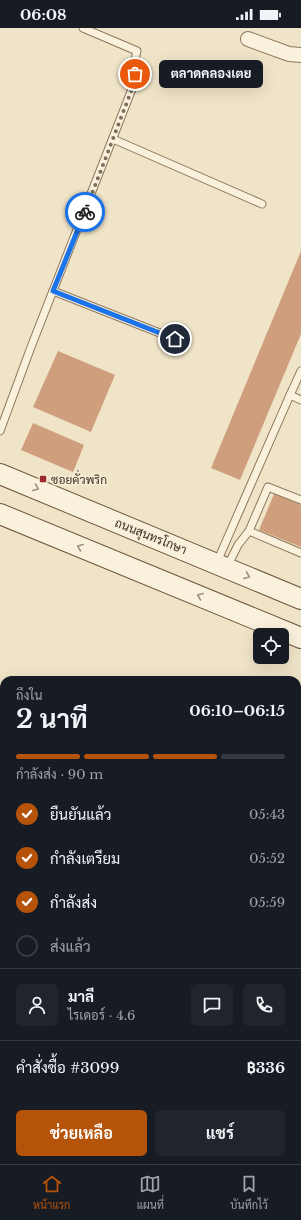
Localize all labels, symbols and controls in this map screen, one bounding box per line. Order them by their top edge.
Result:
text: 06:08 [20,5,67,24]
pin [118,57,152,91]
callout: ตลาดคลองเตย [159,60,263,88]
icon: bag [124,63,146,85]
text: ตลาดคลองเตย [171,65,251,82]
courier [65,192,105,232]
icon: bike [74,201,96,223]
pin [158,322,192,356]
icon: home [164,328,186,350]
place label: ซอยคั่วพริก [51,469,107,487]
marker: ซอยคั่วพริก [38,474,48,484]
one-way arrow [33,484,40,492]
street label: ถนนสุนทรโกษา [112,515,189,559]
one-way arrow [77,543,84,551]
one-way arrow [242,571,250,579]
one-way arrow [197,593,204,601]
map controls [253,628,289,664]
button: locate [253,628,289,664]
text: ถึงใน [16,687,43,704]
text: 06:10–06:15 [189,701,285,720]
text: 2 นาที [16,703,88,735]
text: กำลังส่ง · 90 m [16,766,103,783]
icon: check [16,803,38,825]
text: ยืนยันแล้ว [50,805,111,824]
text: 05:43 [249,806,285,823]
icon: check [16,847,38,869]
text: กำลังเตรียม [50,849,120,868]
text: 05:52 [249,850,285,867]
icon: check [16,891,38,913]
text: กำลังส่ง [50,893,97,912]
text: 05:59 [249,894,285,911]
text: ส่งแล้ว [50,937,91,956]
button: person [16,984,58,1026]
button: chat [191,984,233,1026]
button: phone [243,984,285,1026]
text: มาลี [68,987,94,1006]
text: ไรเดอร์ · 4.6 [68,1007,135,1024]
text: คำสั่งซื้อ #3099 [16,1058,119,1077]
text: ฿336 [247,1058,285,1077]
button: ช่วยเหลือ [16,1110,147,1156]
button: แชร์ [155,1110,285,1156]
tab: หน้าแรก [33,1173,70,1212]
tab: แผนที่ [137,1173,164,1212]
tab: บันทึกไว้ [230,1173,268,1212]

